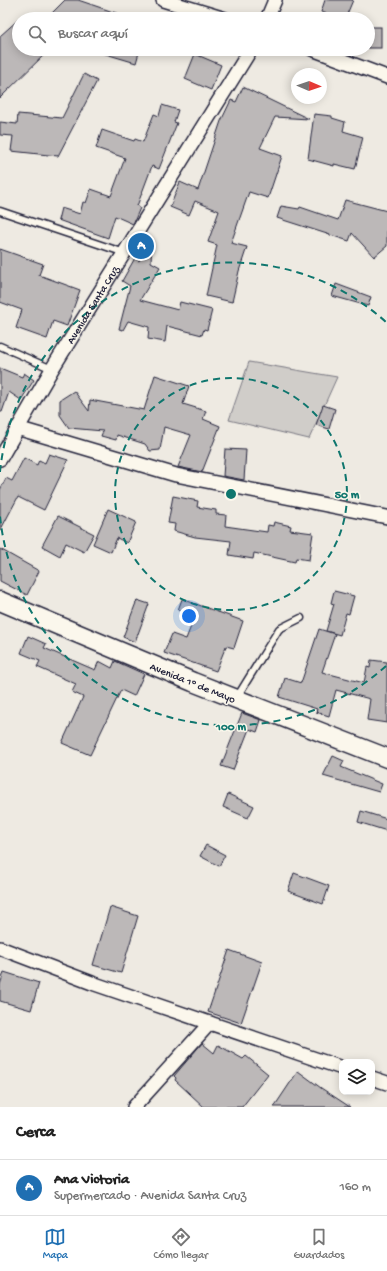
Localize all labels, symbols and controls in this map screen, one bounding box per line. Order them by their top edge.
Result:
search box [12,12,375,56]
icon: search [26,23,48,45]
text: Buscar aquí [58,25,128,43]
north arrow [291,68,327,104]
pin: A [128,231,154,261]
street label: Avenida Santa Cruz [65,263,123,347]
centre of rings [224,487,238,501]
text: 50 m [335,489,360,503]
your location [179,606,199,626]
street label: Avenida 1º de Mayo [148,661,237,707]
text: 100 m [215,721,246,735]
map controls [339,1059,375,1095]
button: layers [339,1059,375,1095]
text: Cerca [16,1123,55,1143]
text: Ana Victoria [54,1171,129,1189]
text: A [25,1180,33,1195]
text: 160 m [339,1180,371,1195]
text: Supermercado · Avenida Santa Cruz [54,1189,246,1204]
tab: Mapa [43,1226,68,1262]
tab: Cómo llegar [153,1226,208,1262]
tab: Guardados [293,1226,344,1262]

